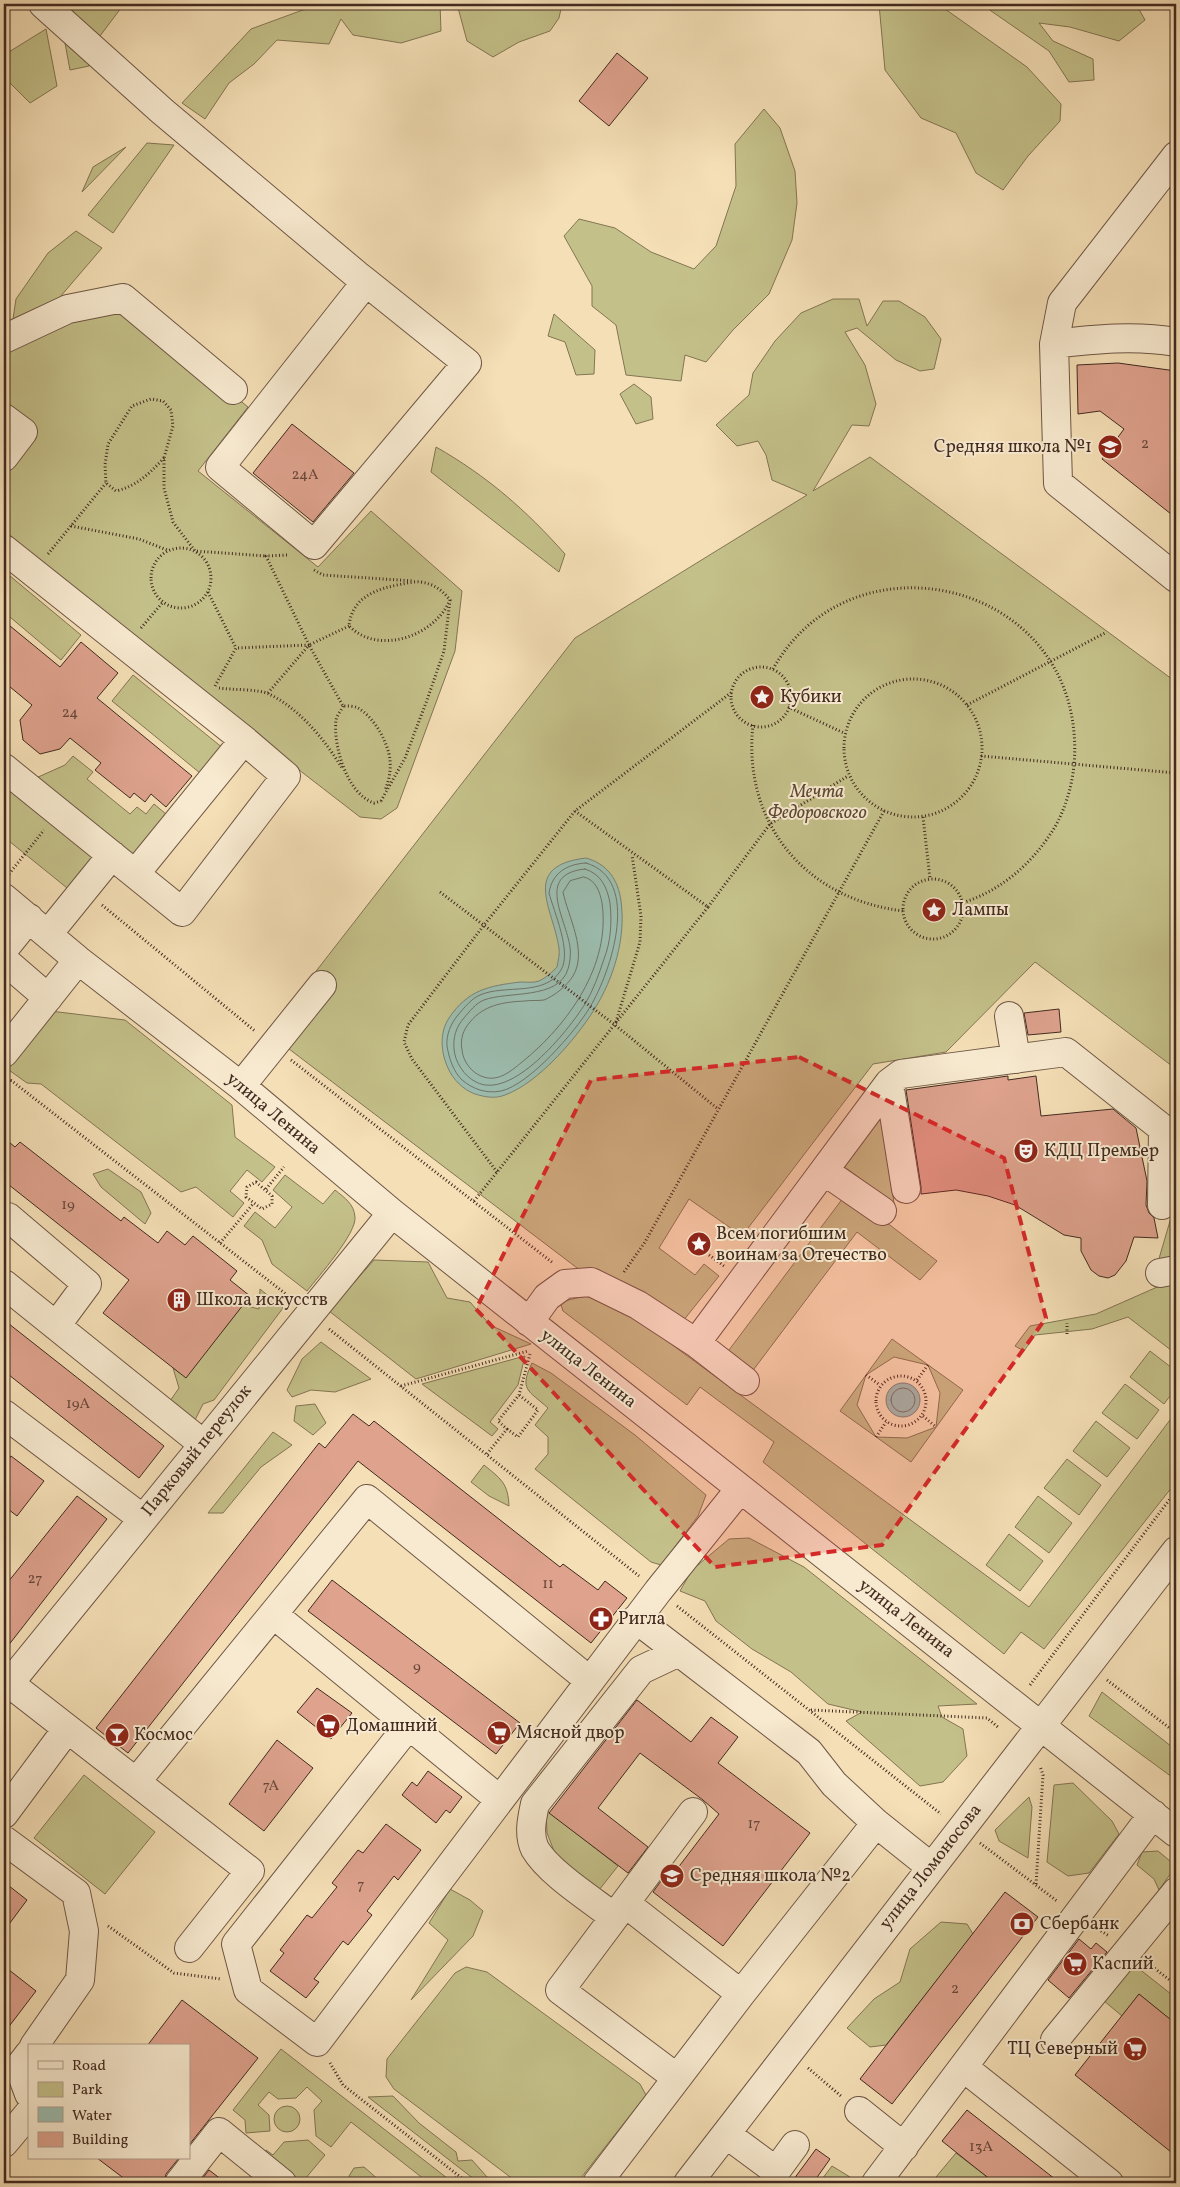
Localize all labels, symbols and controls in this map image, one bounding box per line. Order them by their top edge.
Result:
school or university icon: Средняя школа №1 [1097,434,1123,460]
house number: 2 [1141,434,1149,455]
place label: Средняя школа №1 [934,435,1092,460]
house number: 24А [291,465,319,486]
place icon: Кубики [749,684,775,710]
place label: Кубики [780,685,842,710]
house number: 24 [62,703,78,724]
park label: Мечта Федоровского [767,780,867,826]
place icon: Лампы [921,897,947,923]
place label: Лампы [952,898,1009,923]
street label: улица Ленина [220,1067,326,1161]
theatre icon: КДЦ Премьер [1013,1138,1039,1164]
place label: КДЦ Премьер [1044,1139,1159,1164]
house number: 19 [61,1195,75,1216]
place label: Всем погибшим воинам за Отечество [716,1222,887,1268]
place icon: Всем погибшим воинам за Отечество [686,1231,712,1257]
building icon: Школа искусств [166,1287,192,1313]
place label: Школа искусств [196,1288,328,1313]
street label: улица Ленина [534,1323,642,1415]
street label: Парковый переулок [136,1379,258,1522]
house number: 19А [66,1394,91,1415]
house number: 27 [28,1569,42,1590]
street label: улица Ленина [852,1573,960,1665]
house number: 11 [542,1574,554,1595]
pharmacy icon: Ригла [588,1606,614,1632]
place label: Ригла [618,1607,666,1632]
house number: 9 [413,1657,421,1678]
supermarket icon: Домашний [315,1713,341,1739]
place label: Домашний [346,1714,438,1739]
supermarket icon: Мясной двор [486,1720,512,1746]
place label: Мясной двор [516,1721,625,1746]
bar icon: Космос [104,1722,130,1748]
place label: Космос [134,1723,193,1748]
house number: 7А [263,1776,280,1797]
street label: улица Ломоносова [874,1799,988,1935]
house number: 17 [747,1814,761,1835]
school or university icon: Средняя школа №2 [659,1863,685,1889]
place label: Средняя школа №2 [690,1864,851,1889]
house number: 7 [357,1875,365,1896]
bank icon: Сбербанк [1009,1911,1035,1937]
place label: Сбербанк [1040,1912,1120,1937]
supermarket icon: Каспий [1062,1951,1088,1977]
place label: Каспий [1092,1952,1154,1977]
house number: 2 [951,1979,959,2000]
supermarket icon: ТЦ Северный [1122,2036,1148,2062]
place label: ТЦ Северный [1007,2037,1118,2062]
legend [28,2044,190,2160]
text: Road [72,2056,106,2077]
text: Park [72,2080,103,2101]
text: Water [72,2106,112,2127]
text: Building [72,2130,129,2151]
house number: 13А [969,2137,993,2158]

